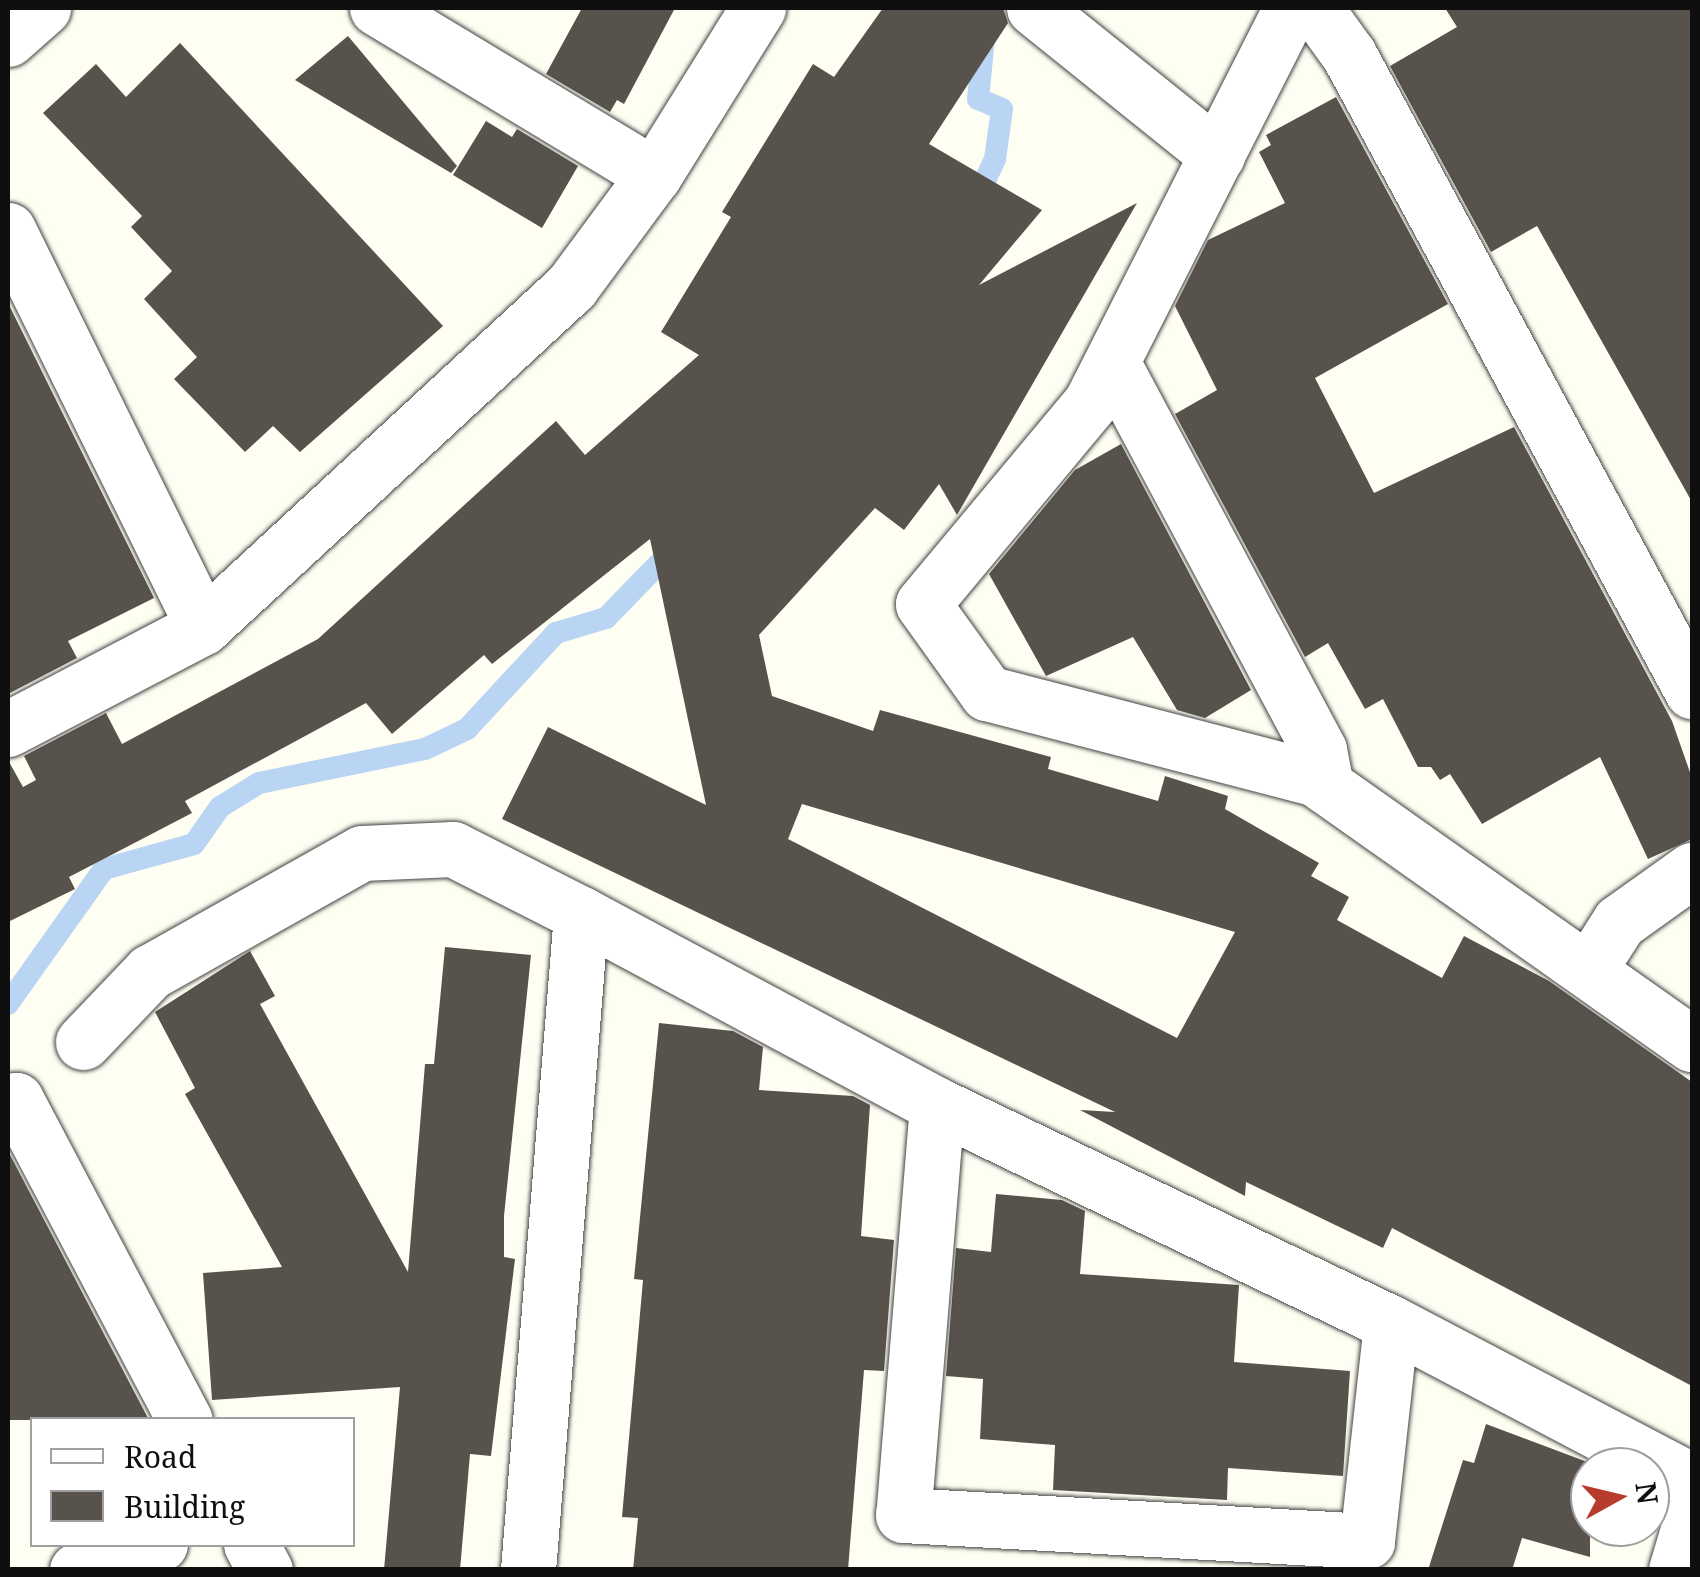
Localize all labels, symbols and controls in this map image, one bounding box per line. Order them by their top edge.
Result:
legend [30,1417,355,1547]
text: Road [124,1436,196,1477]
north arrow [1570,1447,1670,1547]
text: N [1627,1480,1668,1507]
text: Building [124,1486,245,1527]

